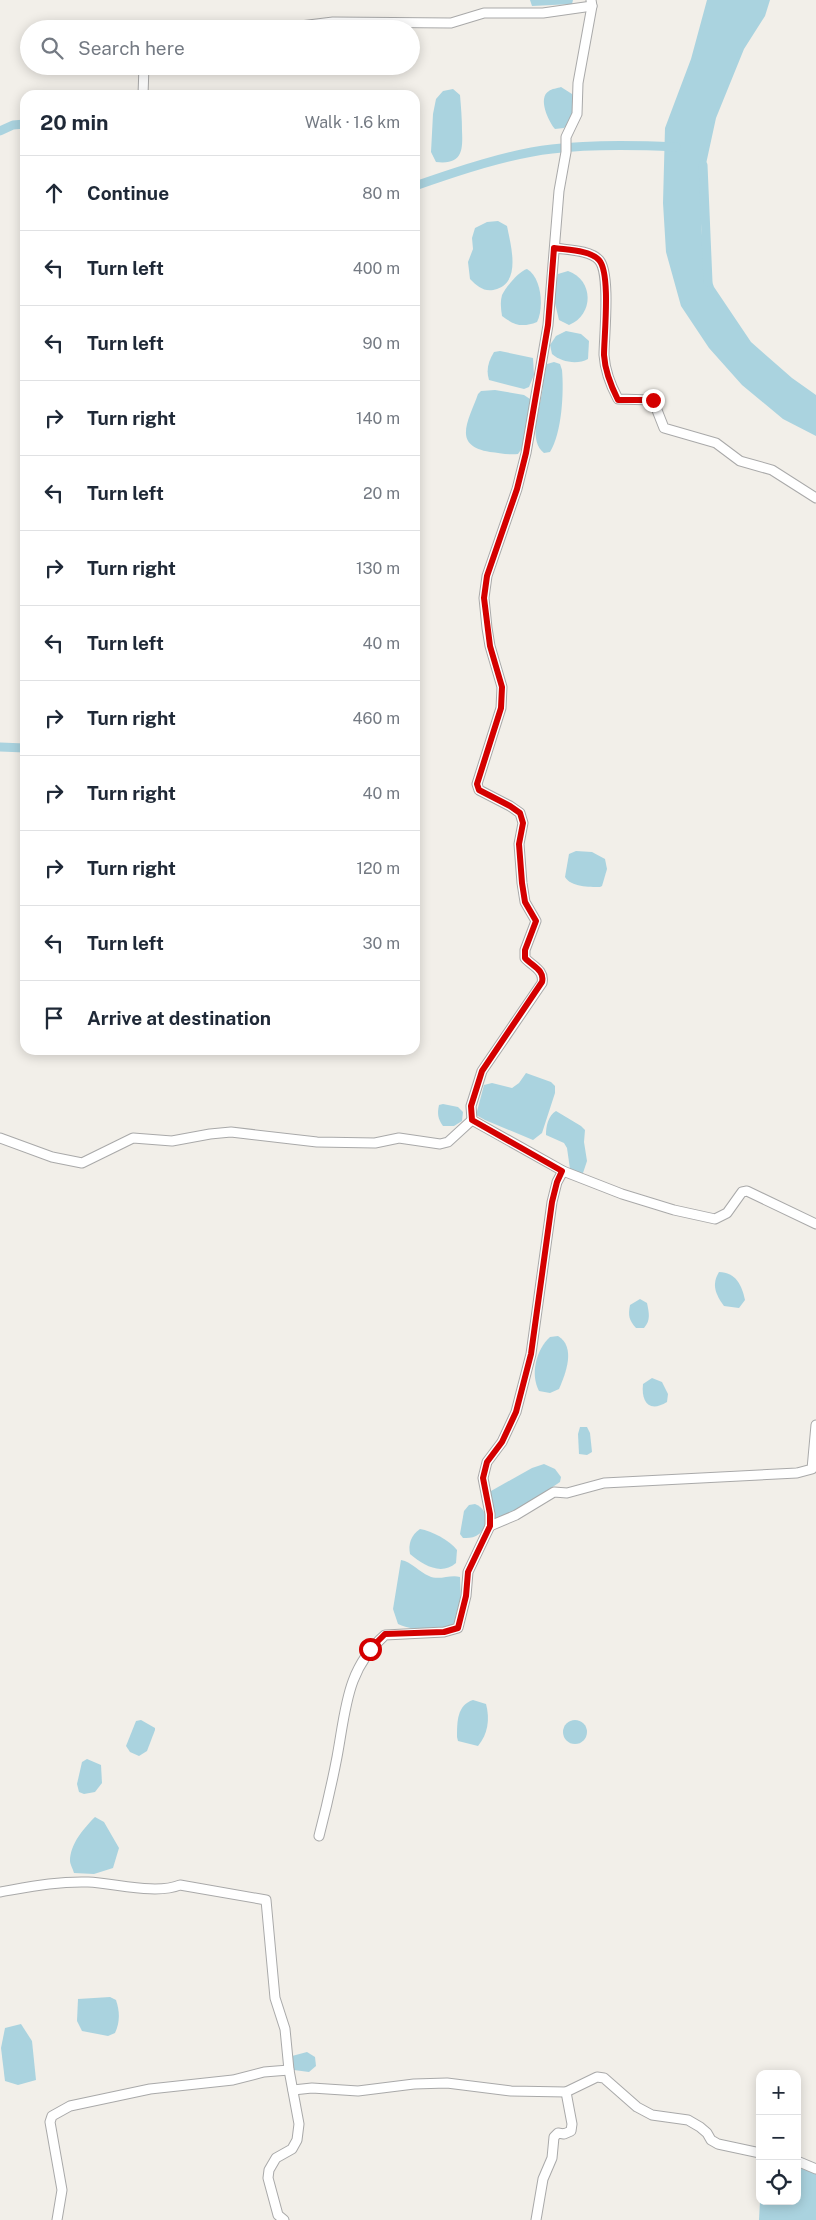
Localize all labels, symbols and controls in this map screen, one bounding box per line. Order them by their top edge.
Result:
search box [20,20,420,75]
icon: search [38,34,66,62]
text: Search here [78,37,185,59]
text: 20 min [40,110,109,135]
text: Walk · 1.6 km [305,113,400,132]
icon: ahead [40,179,68,207]
text: Continue [87,182,169,204]
text: 80 m [362,184,400,203]
icon: left [40,254,68,282]
text: Turn left [87,257,164,279]
text: 400 m [353,259,400,278]
icon: left [40,329,68,357]
text: Turn left [87,332,164,354]
text: 90 m [363,334,400,353]
route end [642,389,665,412]
icon: right [40,404,68,432]
text: Turn right [87,407,176,429]
text: 140 m [356,409,400,428]
icon: left [40,479,68,507]
text: Turn left [87,482,164,504]
text: 20 m [363,484,400,503]
icon: right [40,554,68,582]
text: Turn right [87,557,176,579]
text: 130 m [356,559,400,578]
icon: left [40,629,68,657]
text: Turn left [87,632,164,654]
text: 40 m [362,634,400,653]
icon: right [40,704,68,732]
text: Turn right [87,707,176,729]
text: 460 m [353,709,400,728]
icon: right [40,779,68,807]
text: Turn right [87,782,176,804]
text: 40 m [362,784,400,803]
icon: right [40,854,68,882]
text: Turn right [87,857,176,879]
text: 120 m [356,859,400,878]
icon: left [40,929,68,957]
text: Turn left [87,932,164,954]
text: 30 m [363,934,400,953]
icon: arrive [40,1004,68,1032]
text: Arrive at destination [87,1007,271,1029]
route start [359,1638,382,1661]
map controls [756,2070,801,2205]
button: + [756,2070,801,2115]
button: − [756,2115,801,2160]
button: locate [756,2160,801,2205]

